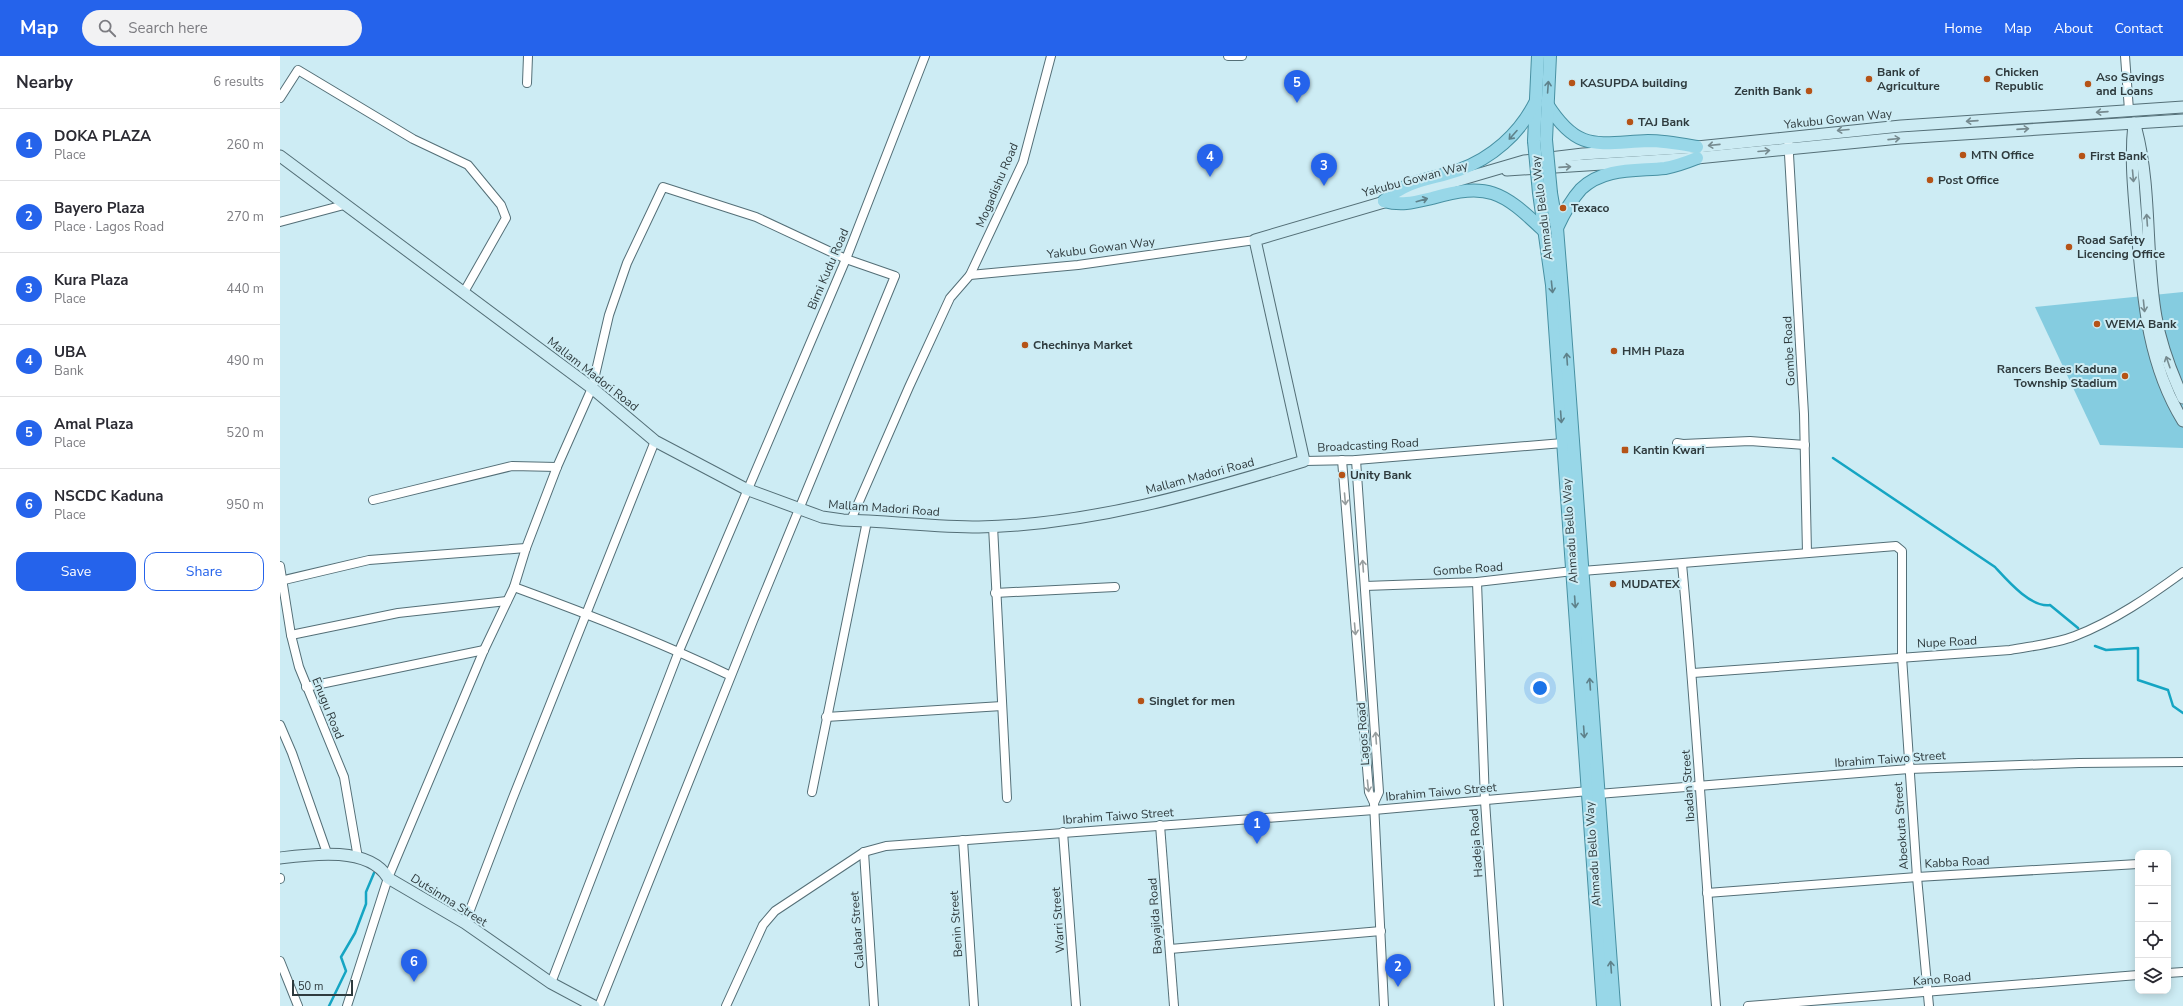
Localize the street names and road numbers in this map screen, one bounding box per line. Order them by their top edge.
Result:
street label: Yakubu Gowan Way [1782,105,1894,133]
street label: Mogadishu Road [972,140,1022,230]
street label: Ahmadu Bello Way [1528,154,1556,261]
street label: Yakubu Gowan Way [1359,157,1470,201]
street label: Birni Kudu Road [804,226,852,312]
street label: Yakubu Gowan Way [1045,233,1157,263]
street label: Gombe Road [1779,316,1799,386]
street label: Mallam Madori Road [544,333,642,415]
street label: Broadcasting Road [1317,434,1419,456]
street label: Mallam Madori Road [1144,454,1256,498]
street label: Ahmadu Bello Way [1558,477,1582,584]
street label: Mallam Madori Road [828,496,940,520]
street label: Gombe Road [1433,559,1503,579]
street label: Nupe Road [1917,632,1977,652]
street label: Enugu Road [308,675,348,741]
street label: Lagos Road [1353,702,1373,766]
street label: Ibrahim Taiwo Street [1834,747,1947,771]
street label: Ibadan Street [1677,749,1699,823]
street label: Ibrahim Taiwo Street [1385,779,1498,805]
street label: Abeokuta Street [1890,781,1912,870]
street label: Ahmadu Bello Way [1581,800,1605,907]
street label: Ibrahim Taiwo Street [1062,804,1175,828]
street label: Hadeja Road [1466,808,1486,878]
street label: Kabba Road [1924,852,1990,872]
street label: Dutsinma Street [408,870,491,930]
street label: Bayajida Road [1144,877,1166,955]
street label: Warri Street [1048,886,1068,954]
street label: Benin Street [946,889,966,958]
street label: Calabar Street [846,890,868,969]
street label: Kano Road [1912,968,1972,990]

